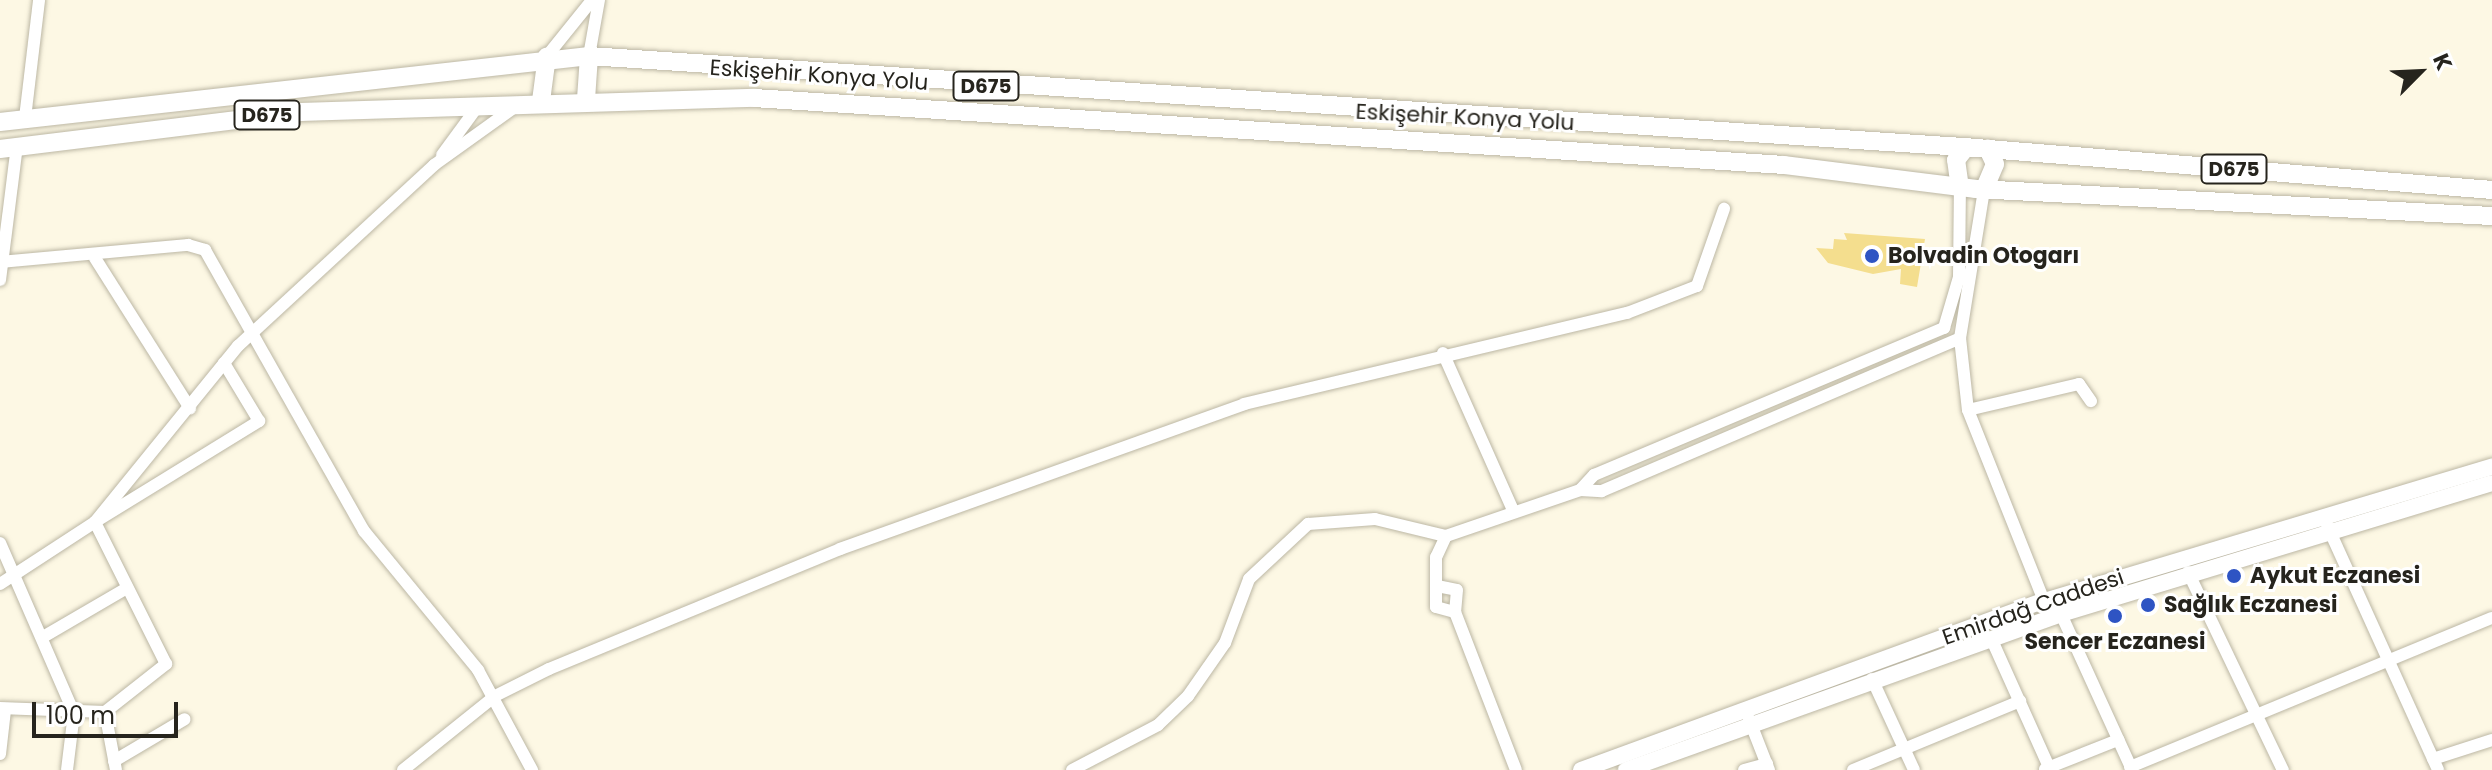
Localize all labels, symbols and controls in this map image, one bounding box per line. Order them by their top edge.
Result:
north arrow [2380,32,2460,112]
text: K [2425,49,2460,75]
street label: Eskişehir Konya Yolu [709,54,929,96]
road number: D675 [952,70,1020,102]
street label: Eskişehir Konya Yolu [1355,98,1575,136]
road number: D675 [233,99,301,131]
road number: D675 [2200,153,2268,185]
place label: Bolvadin Otogarı [1888,243,2079,269]
marker: Bolvadin Otogarı [1863,247,1881,265]
place label: Aykut Eczanesi [2250,563,2420,589]
street label: Emirdağ Caddesi [1939,564,2127,650]
marker: Aykut Eczanesi [2225,567,2243,585]
place label: Sağlık Eczanesi [2164,592,2337,618]
marker: Sağlık Eczanesi [2139,596,2157,614]
marker: Sencer Eczanesi [2106,607,2124,625]
place label: Sencer Eczanesi [2024,629,2206,655]
scale bar [36,686,182,736]
text: 100 m [46,699,115,732]

